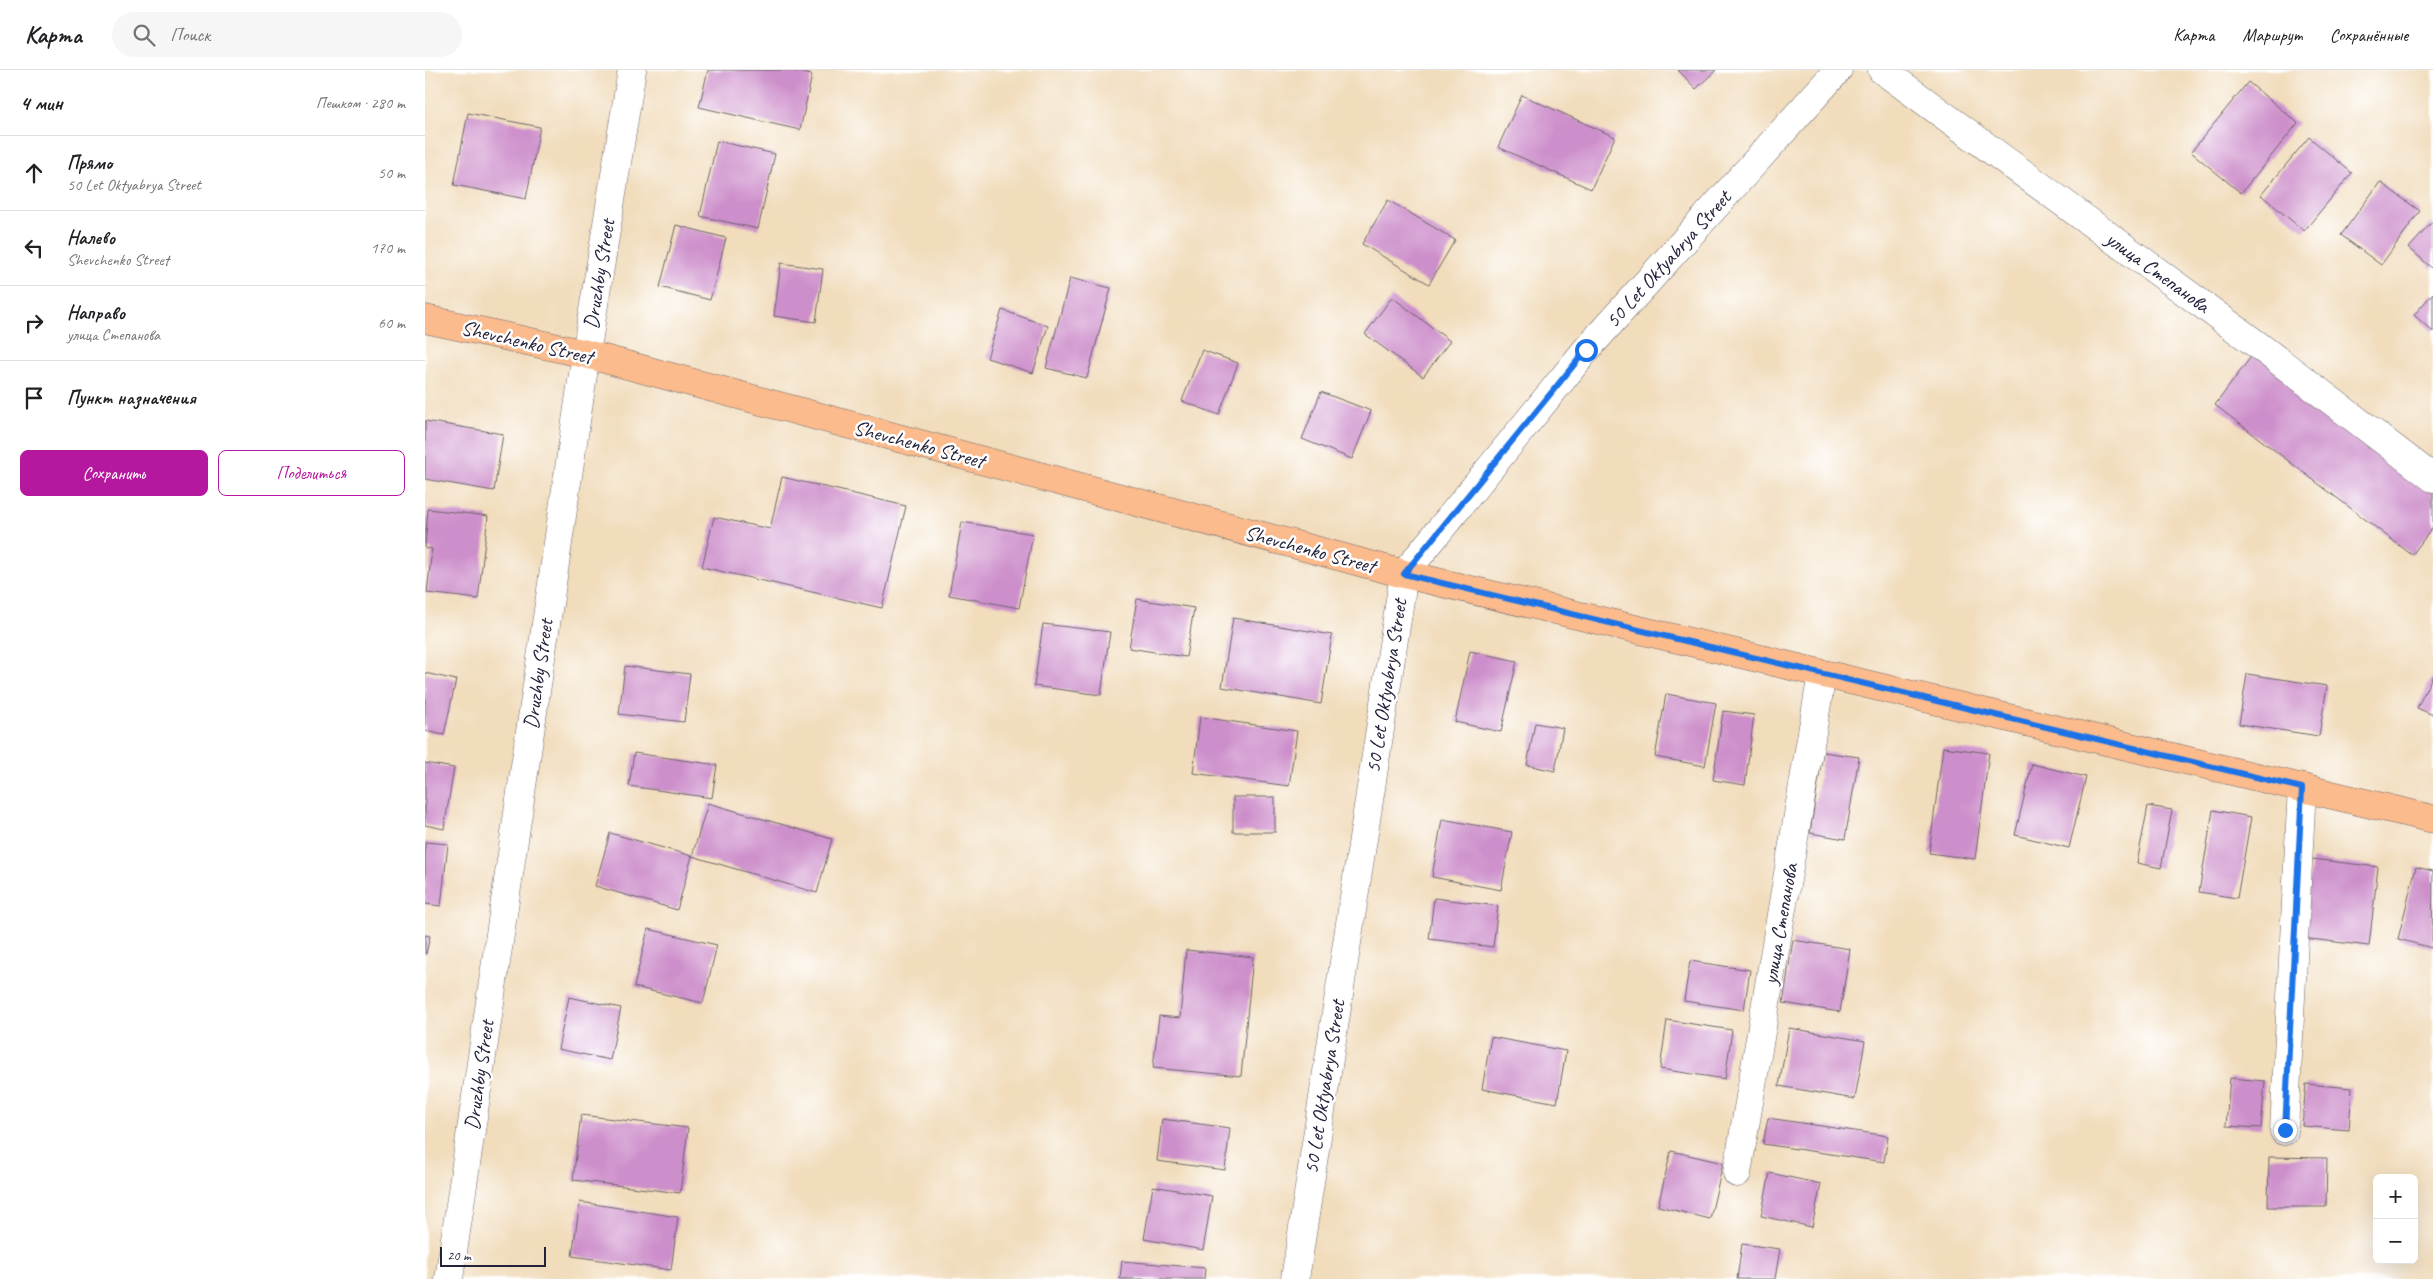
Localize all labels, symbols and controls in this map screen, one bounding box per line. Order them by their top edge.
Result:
search box [112,12,462,57]
text: Карта [25,20,82,50]
icon: search [130,21,158,49]
text: Поиск [170,23,210,47]
text: Карта [2173,24,2214,46]
text: Маршрут [2242,24,2302,46]
text: Сохранённые [2330,24,2408,46]
text: 4 мин [20,90,63,116]
text: Пешком · 280 m [316,93,405,113]
text: Прямо [67,151,112,175]
icon: ahead [20,159,48,187]
text: 50 m [378,163,405,183]
text: 50 Let Oktyabrya Street [67,175,201,195]
street label: 50 Let Oktyabrya Street [1600,184,1738,333]
street label: Druzhby Street [578,215,621,331]
street label: улица Степанова [2099,224,2217,319]
text: Налево [67,226,115,250]
icon: left [20,234,48,262]
text: 170 m [371,238,405,258]
text: Shevchenko Street [67,250,169,270]
text: Направо [67,301,125,325]
icon: right [20,309,48,337]
text: 60 m [378,313,405,333]
street label: Shevchenko Street [459,314,598,370]
text: улица Степанова [67,325,160,345]
route start [1575,339,1598,362]
icon: arrive [20,384,48,412]
text: Пункт назначения [67,386,196,410]
street label: Shevchenko Street [851,414,990,475]
button: Сохранить [20,450,208,496]
button: Поделиться [218,450,405,496]
street label: Shevchenko Street [1242,519,1381,580]
street label: 50 Let Oktyabrya Street [1359,595,1413,775]
street label: Druzhby Street [517,615,559,731]
street label: улица Степанова [1756,860,1804,988]
street label: 50 Let Oktyabrya Street [1297,996,1351,1176]
street label: Druzhby Street [458,1016,500,1132]
route end [2274,1119,2297,1142]
map controls [2373,1174,2418,1264]
button: + [2373,1174,2418,1219]
button: − [2373,1219,2418,1264]
scale bar [440,1244,546,1267]
text: 20 m [447,1247,471,1264]

